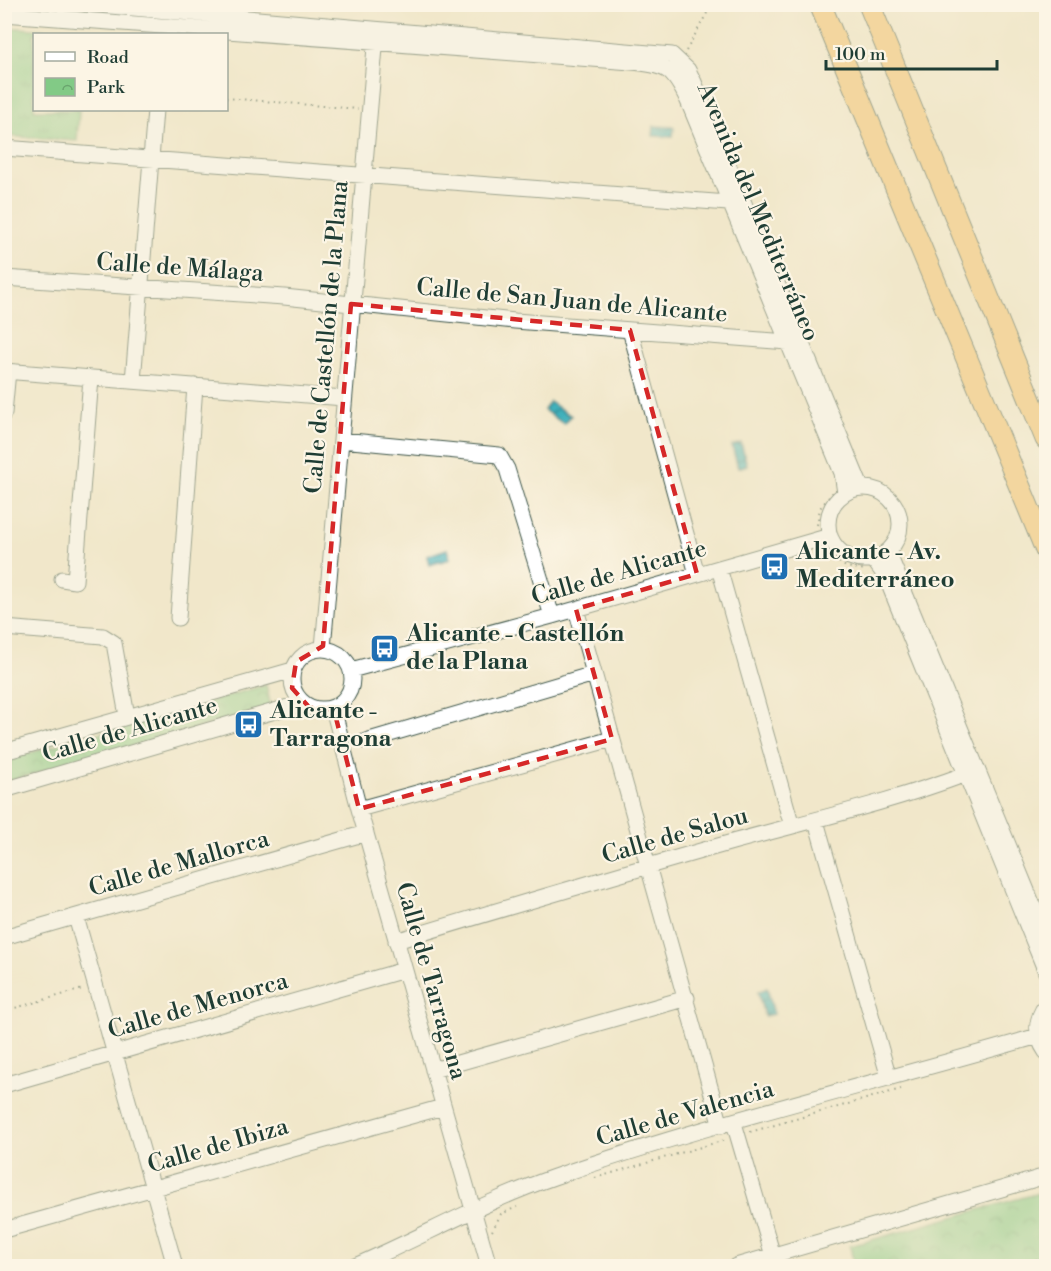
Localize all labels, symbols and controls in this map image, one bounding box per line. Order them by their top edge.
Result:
legend [33,33,228,111]
scale bar [826,33,997,71]
text: 100 m [835,43,886,66]
text: Road [87,46,130,69]
text: Park [87,76,126,99]
street label: Avenida del Mediterráneo [689,77,826,346]
street label: Calle de Castellón de la Plana [298,178,356,495]
street label: Calle de Málaga [95,247,266,289]
street label: Calle de San Juan de Alicante [415,272,729,330]
street label: Calle de Alicante [528,534,710,612]
place label: Alicante - Av. Mediterráneo [795,537,955,595]
bus stop icon: Alicante - Av. Mediterráneo [759,550,791,582]
place label: Alicante - Castellón de la Plana [405,619,624,677]
bus stop icon: Alicante - Castellón de la Plana [369,632,401,664]
street label: Calle de Alicante [39,691,221,769]
place label: Alicante - Tarragona [269,696,393,754]
bus stop icon: Alicante - Tarragona [233,709,265,741]
street label: Calle de Salou [598,801,752,871]
street label: Calle de Mallorca [85,824,273,904]
street label: Calle de Tarragona [388,879,474,1084]
street label: Calle de Menorca [104,966,292,1046]
street label: Calle de Valencia [593,1074,778,1154]
street label: Calle de Ibiza [144,1111,293,1180]

